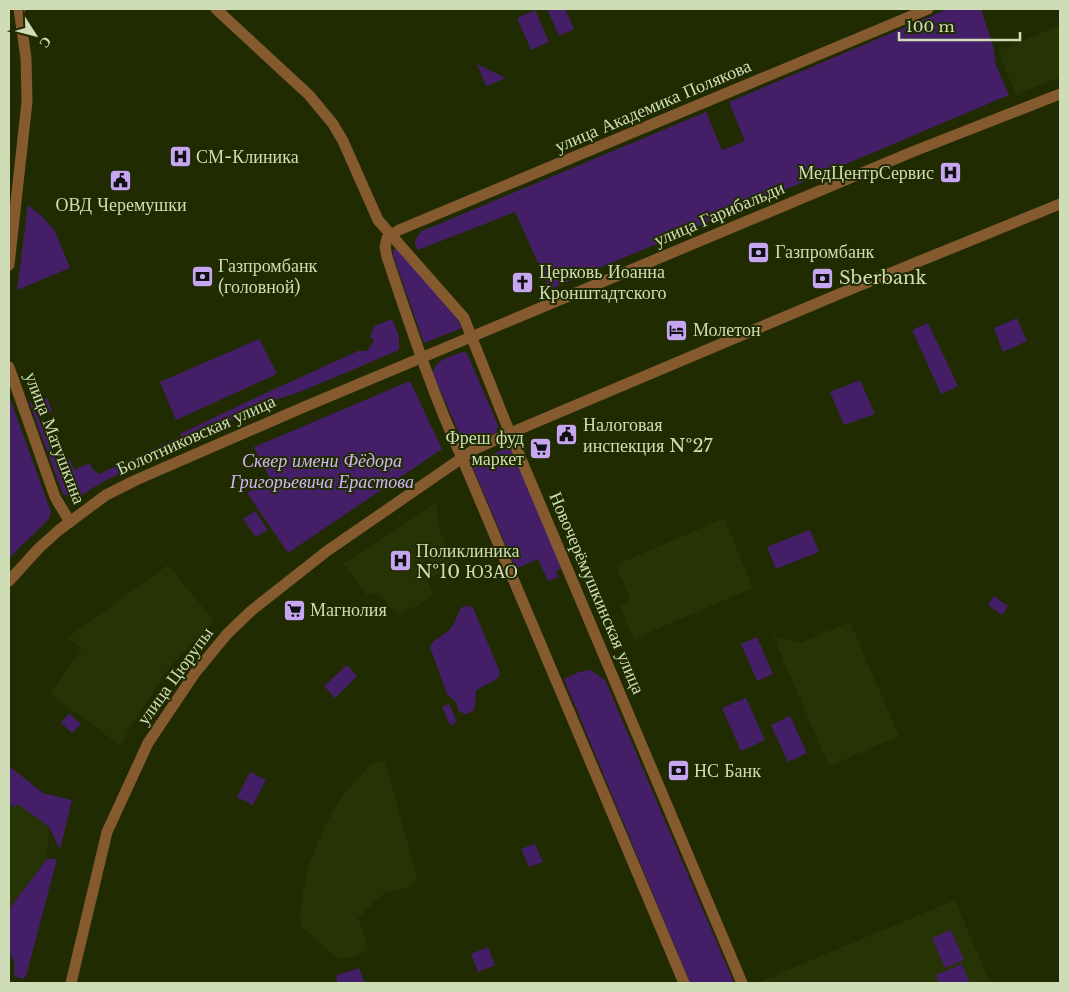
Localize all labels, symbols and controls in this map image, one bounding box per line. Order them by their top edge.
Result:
north arrow [10,10,60,60]
scale bar [899,10,1020,42]
text: 100 m [906,17,955,36]
text: С [35,33,56,52]
street label: улица Академика Полякова [552,55,754,157]
hospital icon: СМ-Клиника [168,145,192,169]
place label: СМ-Клиника [196,146,299,168]
hospital icon: МедЦентрСервис [938,161,962,185]
place label: МедЦентрСервис [798,162,934,184]
public building icon: ОВД Черемушки [109,168,133,192]
street label: улица Гарибальди [651,176,788,251]
place label: ОВД Черемушки [55,194,187,216]
bank icon: Газпромбанк [747,240,771,264]
place label: Газпромбанк [775,241,875,263]
place label: Газпромбанк (головной) [218,255,318,298]
place label: Церковь Иоанна Кронштадтского [539,261,667,304]
bank icon: Газпромбанк (головной) [190,264,214,288]
bank icon: Sberbank [811,266,835,290]
place label: Sberbank [839,267,927,289]
church icon: Церковь Иоанна Кронштадтского [511,270,535,294]
hotel icon: Молетон [665,318,689,342]
place label: Молетон [693,319,761,341]
street label: улица Матушкина [20,369,90,507]
street label: Болотниковская улица [113,390,279,480]
place label: Налоговая инспекция №27 [583,414,714,457]
public building icon: Налоговая инспекция №27 [555,423,579,447]
place label: Фреш фуд маркет [446,427,524,470]
supermarket icon: Фреш фуд маркет [528,436,552,460]
park label: Сквер имени Фёдора Григорьевича Ерастова [229,450,414,493]
street label: Новочерёмушкинская улица [544,489,650,697]
place label: Поликлиника №10 ЮЗАО [416,540,519,583]
hospital icon: Поликлиника №10 ЮЗАО [388,549,412,573]
supermarket icon: Магнолия [282,598,306,622]
place label: Магнолия [310,599,387,621]
street label: улица Цюрупы [132,623,218,729]
bank icon: НС Банк [666,759,690,783]
place label: НС Банк [694,760,761,782]

